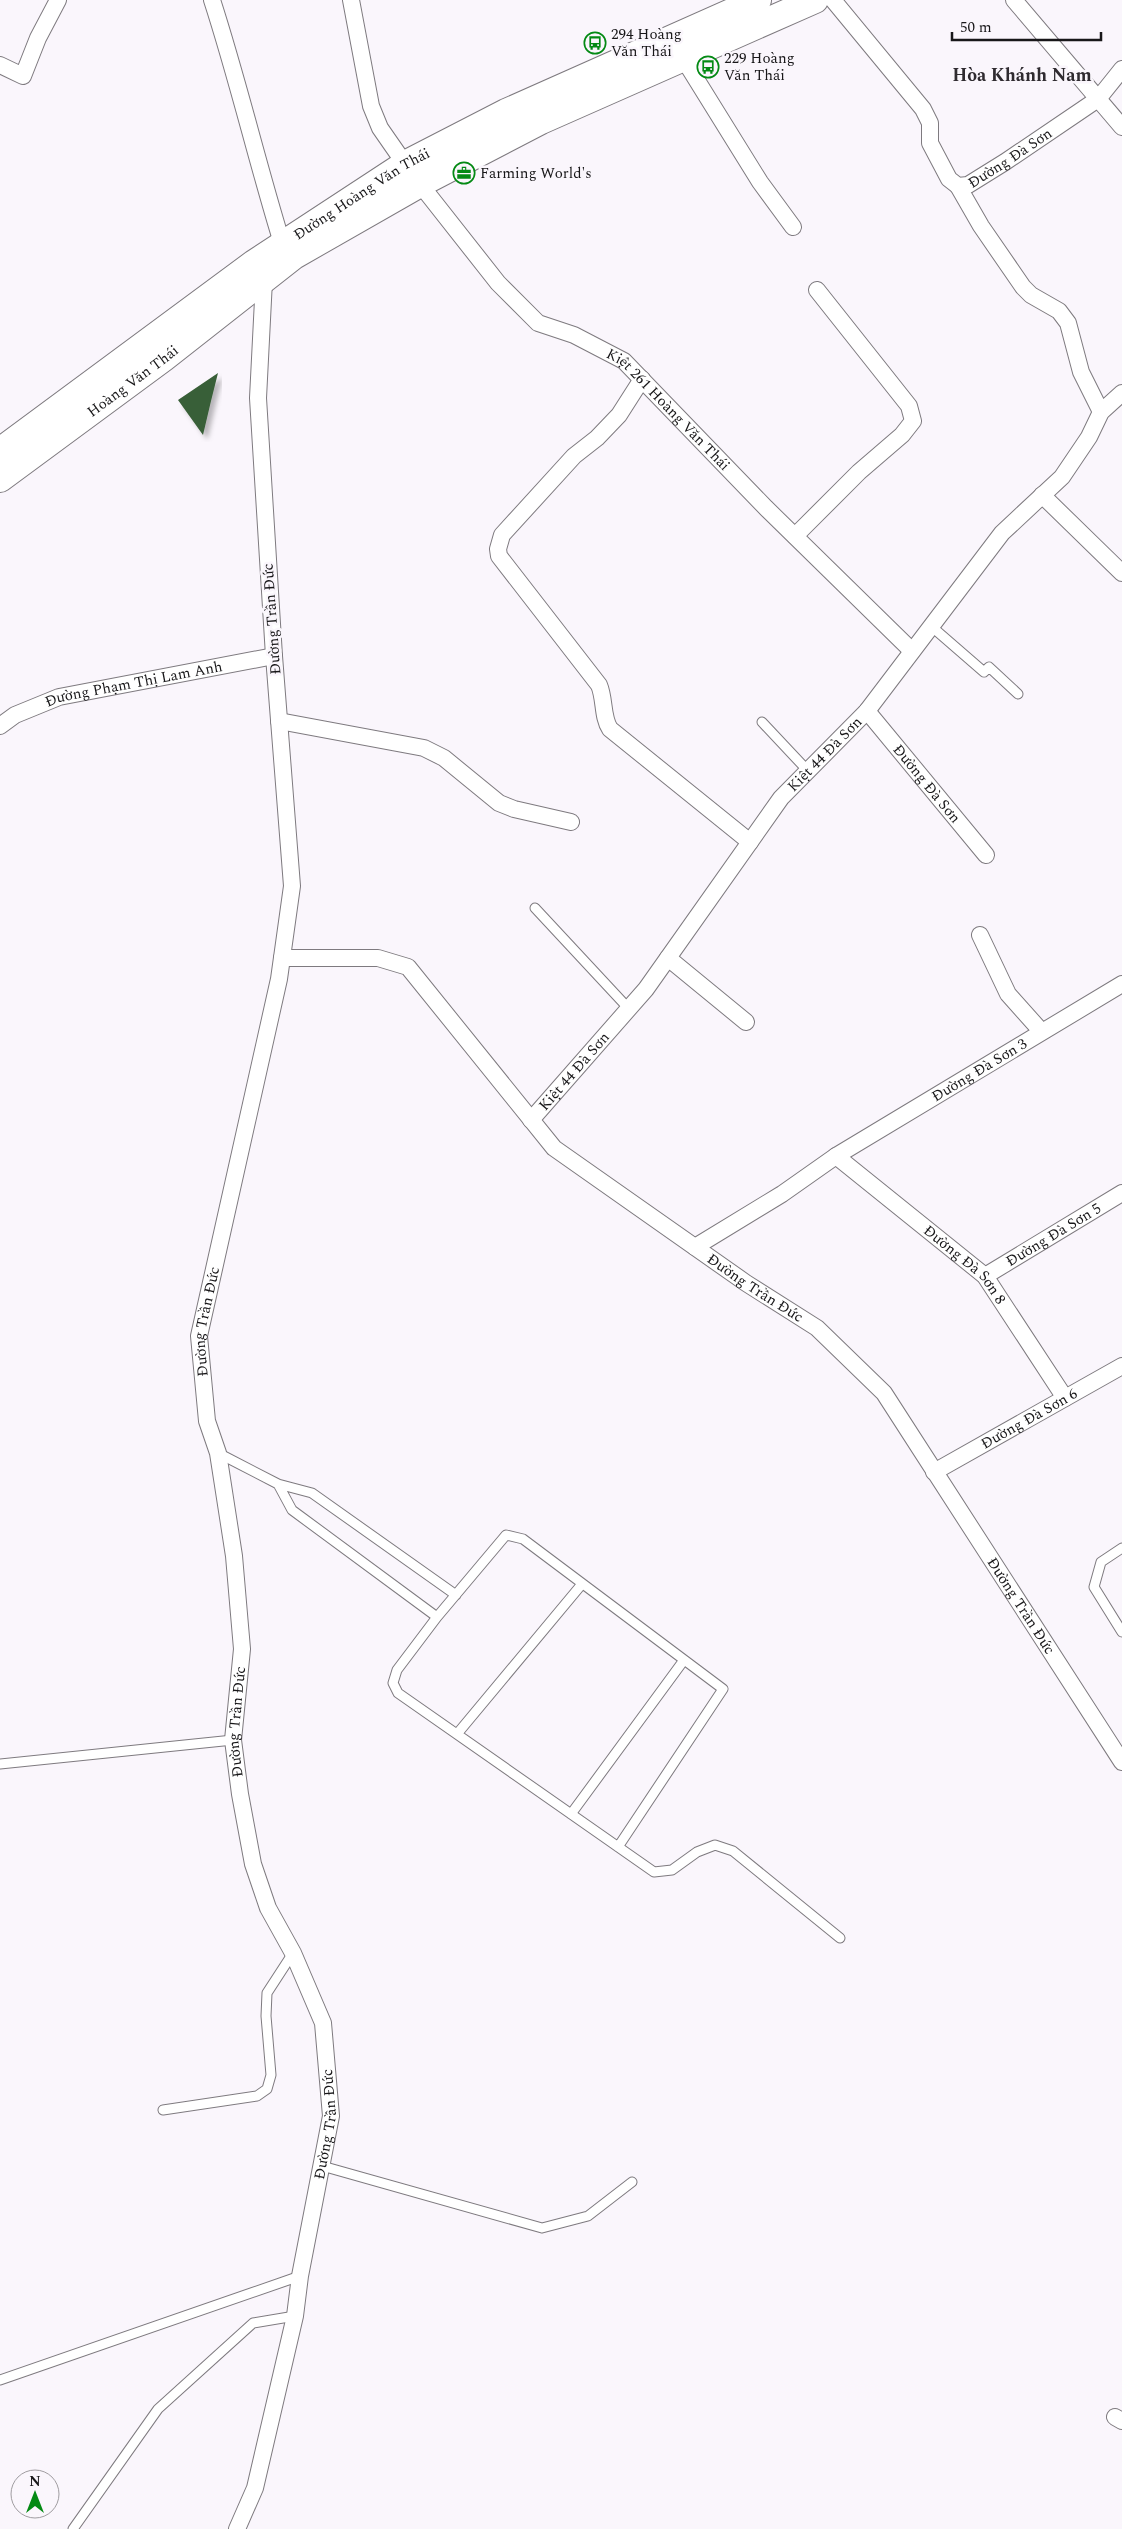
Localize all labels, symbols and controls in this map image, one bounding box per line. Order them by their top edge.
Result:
scale bar [952,10,1101,42]
text: 50 m [960,16,992,39]
place label: 294 Hoàng Văn Thái [611,23,682,63]
bus stop icon: 294 Hoàng Văn Thái [583,31,607,55]
place label: 229 Hoàng Văn Thái [724,47,795,87]
bus stop icon: 229 Hoàng Văn Thái [696,55,720,79]
district label: Hòa Khánh Nam [952,62,1092,89]
street label: Đường Đà Sơn [963,122,1057,194]
street label: Đường Hoàng Văn Thái [289,142,434,246]
office icon: Farming World's [452,161,476,185]
place label: Farming World's [480,162,592,185]
street label: Hoàng Văn Thái [82,339,184,423]
street label: Kiệt 261 Hoàng Văn Thái [602,342,736,476]
street label: Đường Trần Đức [257,563,287,675]
street label: Đường Phạm Thị Lam Anh [41,655,225,713]
street label: Kiệt 44 Đà Sơn [782,711,867,797]
street label: Đường Đà Sơn [887,739,967,828]
street label: Kiệt 44 Đà Sơn [533,1026,615,1116]
street label: Đường Đà Sơn 3 [927,1032,1032,1108]
street label: Đường Đà Sơn 5 [1001,1197,1106,1272]
street label: Đường Đà Sơn 8 [918,1219,1012,1309]
street label: Đường Trần Đức [702,1247,808,1328]
street label: Đường Trần Đức [187,1264,226,1378]
street label: Đường Đà Sơn 6 [976,1382,1082,1455]
street label: Đường Trần Đức [981,1552,1061,1659]
street label: Đường Trần Đức [221,1665,252,1779]
street label: Đường Trần Đức [307,2068,343,2182]
north arrow [10,2469,60,2519]
text: N [29,2471,41,2492]

